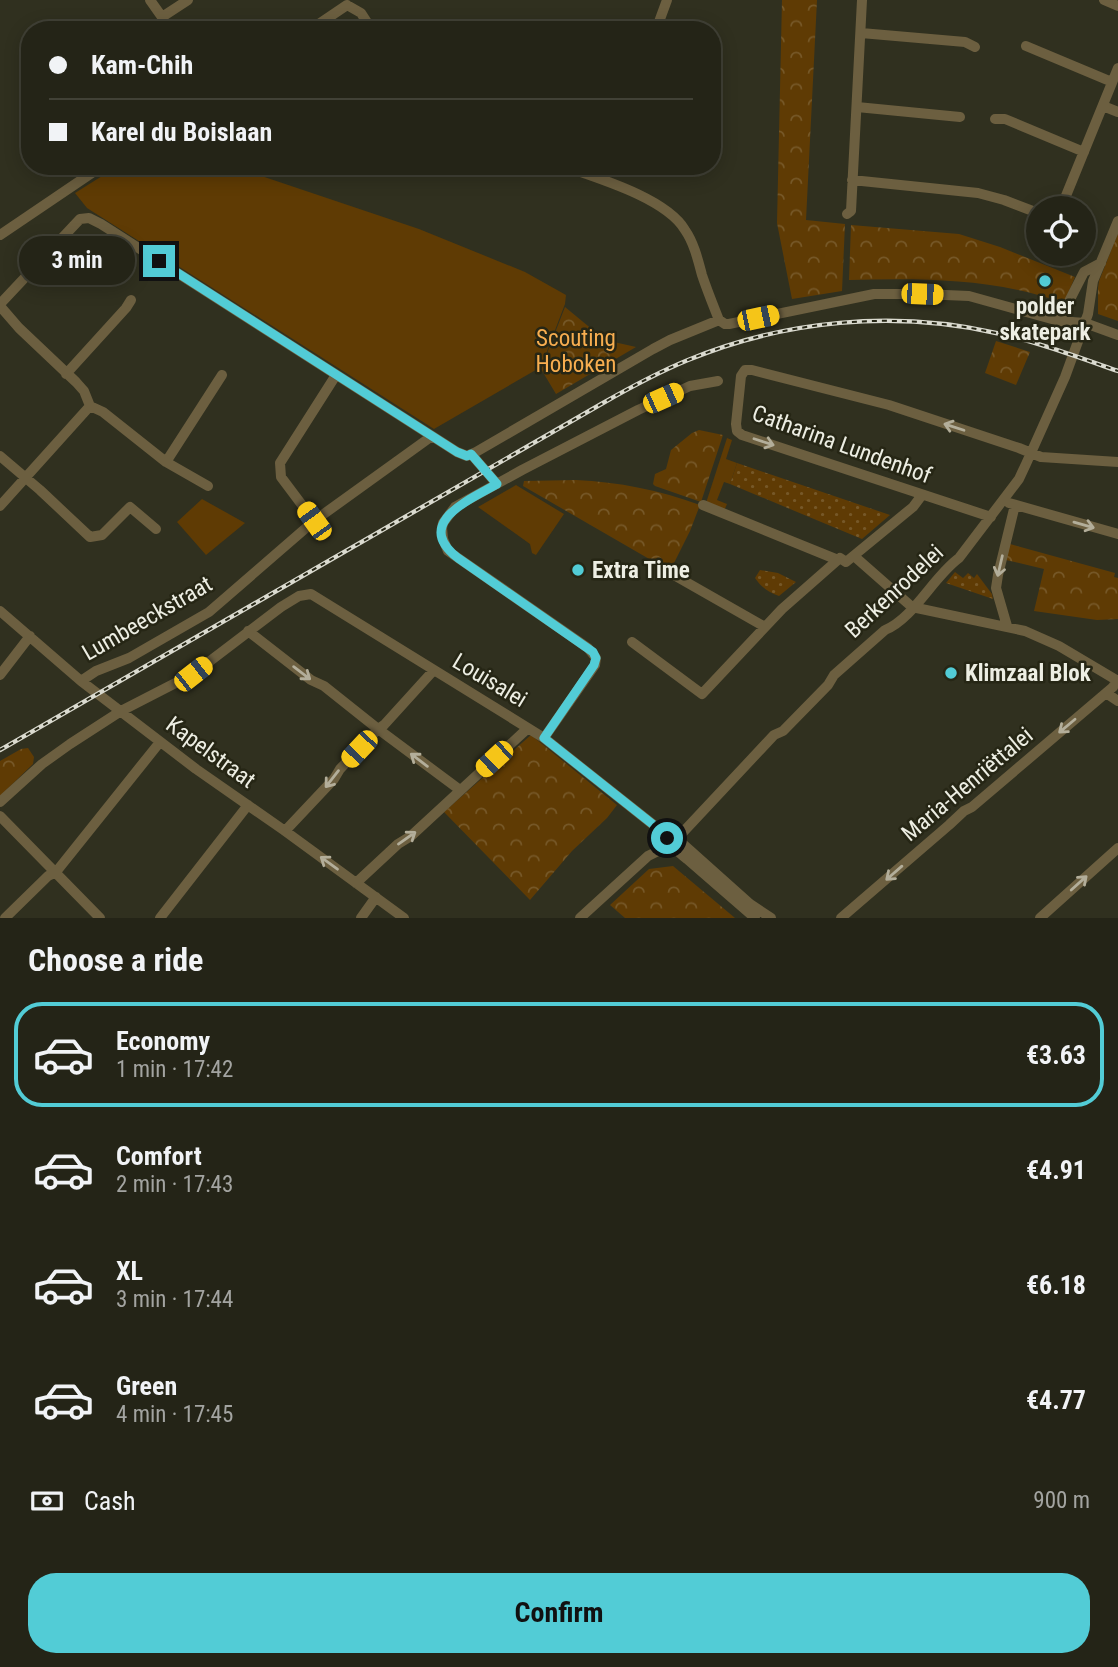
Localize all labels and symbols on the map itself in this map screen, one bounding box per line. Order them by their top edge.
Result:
callout: 3 min [19,236,134,286]
route end [143,245,175,277]
marker: polder skatepark [1037,273,1053,289]
car [901,283,944,305]
place label: polder skatepark [999,293,1092,346]
car [736,303,781,333]
park label: Scouting Hoboken [536,325,616,378]
car [640,380,687,416]
street label: Catharina Lundenhof [749,400,936,490]
one-way arrow [943,420,965,433]
one-way arrow [753,437,775,450]
car [294,498,335,544]
one-way arrow [1073,519,1095,532]
street label: Berkenrodelei [840,539,949,644]
one-way arrow [993,554,1006,577]
place label: Extra Time [592,557,690,584]
marker: Extra Time [570,562,586,578]
street label: Lumbeeckstraat [78,570,217,666]
street label: Louisalei [448,648,532,713]
car [170,653,217,695]
place label: Klimzaal Blok [965,660,1092,687]
one-way arrow [292,665,311,680]
marker: Klimzaal Blok [943,665,959,681]
street label: Kapelstraat [161,711,261,794]
one-way arrow [1059,718,1077,734]
street label: Maria-Henriëttalei [896,722,1038,847]
car [337,726,382,772]
car [472,737,517,781]
one-way arrow [410,752,429,767]
one-way arrow [325,770,340,788]
route start [651,822,683,854]
one-way arrow [397,831,416,845]
one-way arrow [320,856,339,870]
one-way arrow [885,865,903,881]
one-way arrow [1070,875,1088,891]

